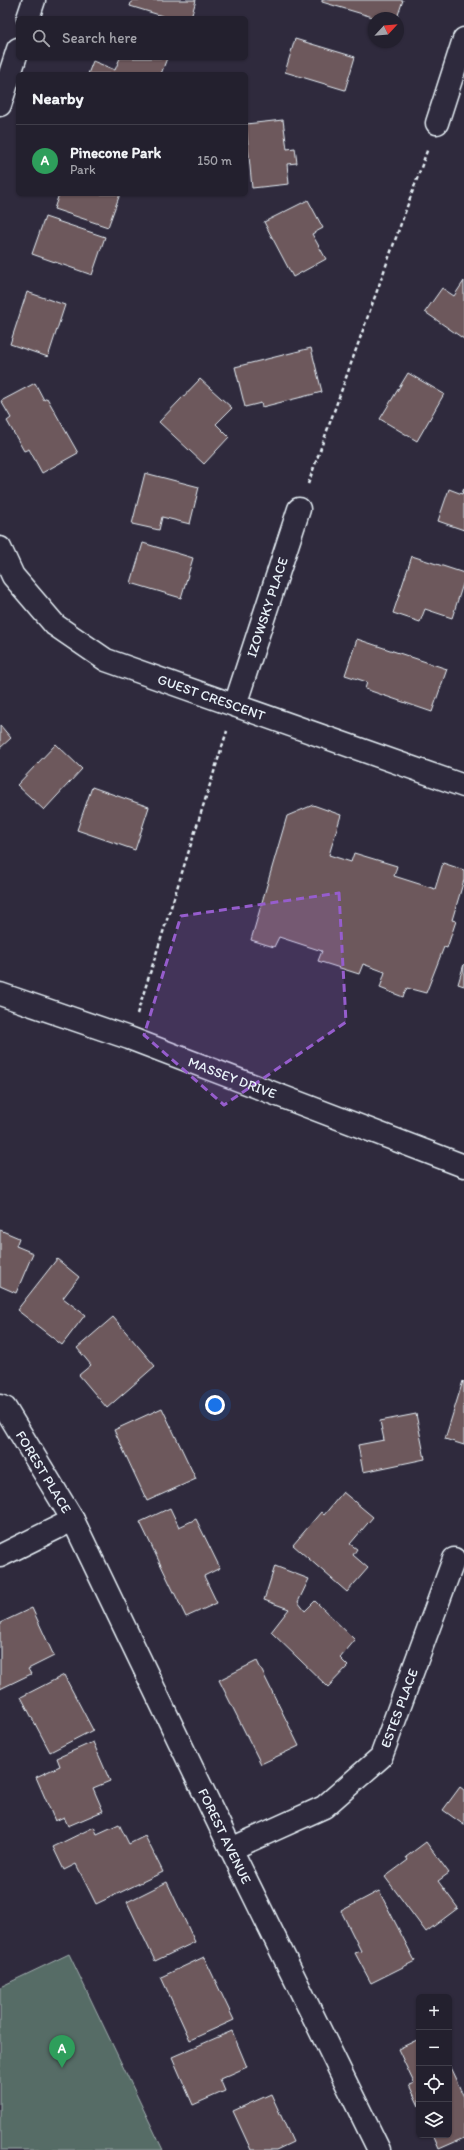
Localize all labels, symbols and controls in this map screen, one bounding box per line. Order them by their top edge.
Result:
north arrow [368,12,404,48]
search box [16,16,248,60]
icon: search [30,27,52,49]
text: Search here [62,29,137,47]
text: Nearby [32,88,84,108]
text: Pinecone Park [70,144,161,162]
text: A [41,153,49,168]
text: 150 m [197,153,232,168]
text: Park [70,162,96,177]
street label: IZOWSKY PLACE [243,555,291,659]
street label: GUEST CRESCENT [155,670,268,724]
street label: MASSEY DRIVE [186,1053,279,1102]
your location [205,1395,225,1415]
street label: FOREST PLACE [12,1427,75,1516]
street label: ESTES PLACE [377,1666,421,1750]
street label: FOREST AVENUE [195,1785,255,1887]
map controls [416,1994,452,2138]
button: + [416,1994,452,2030]
button: − [416,2030,452,2066]
pin: A [49,2035,75,2068]
button: locate [416,2066,452,2102]
button: layers [416,2102,452,2138]

